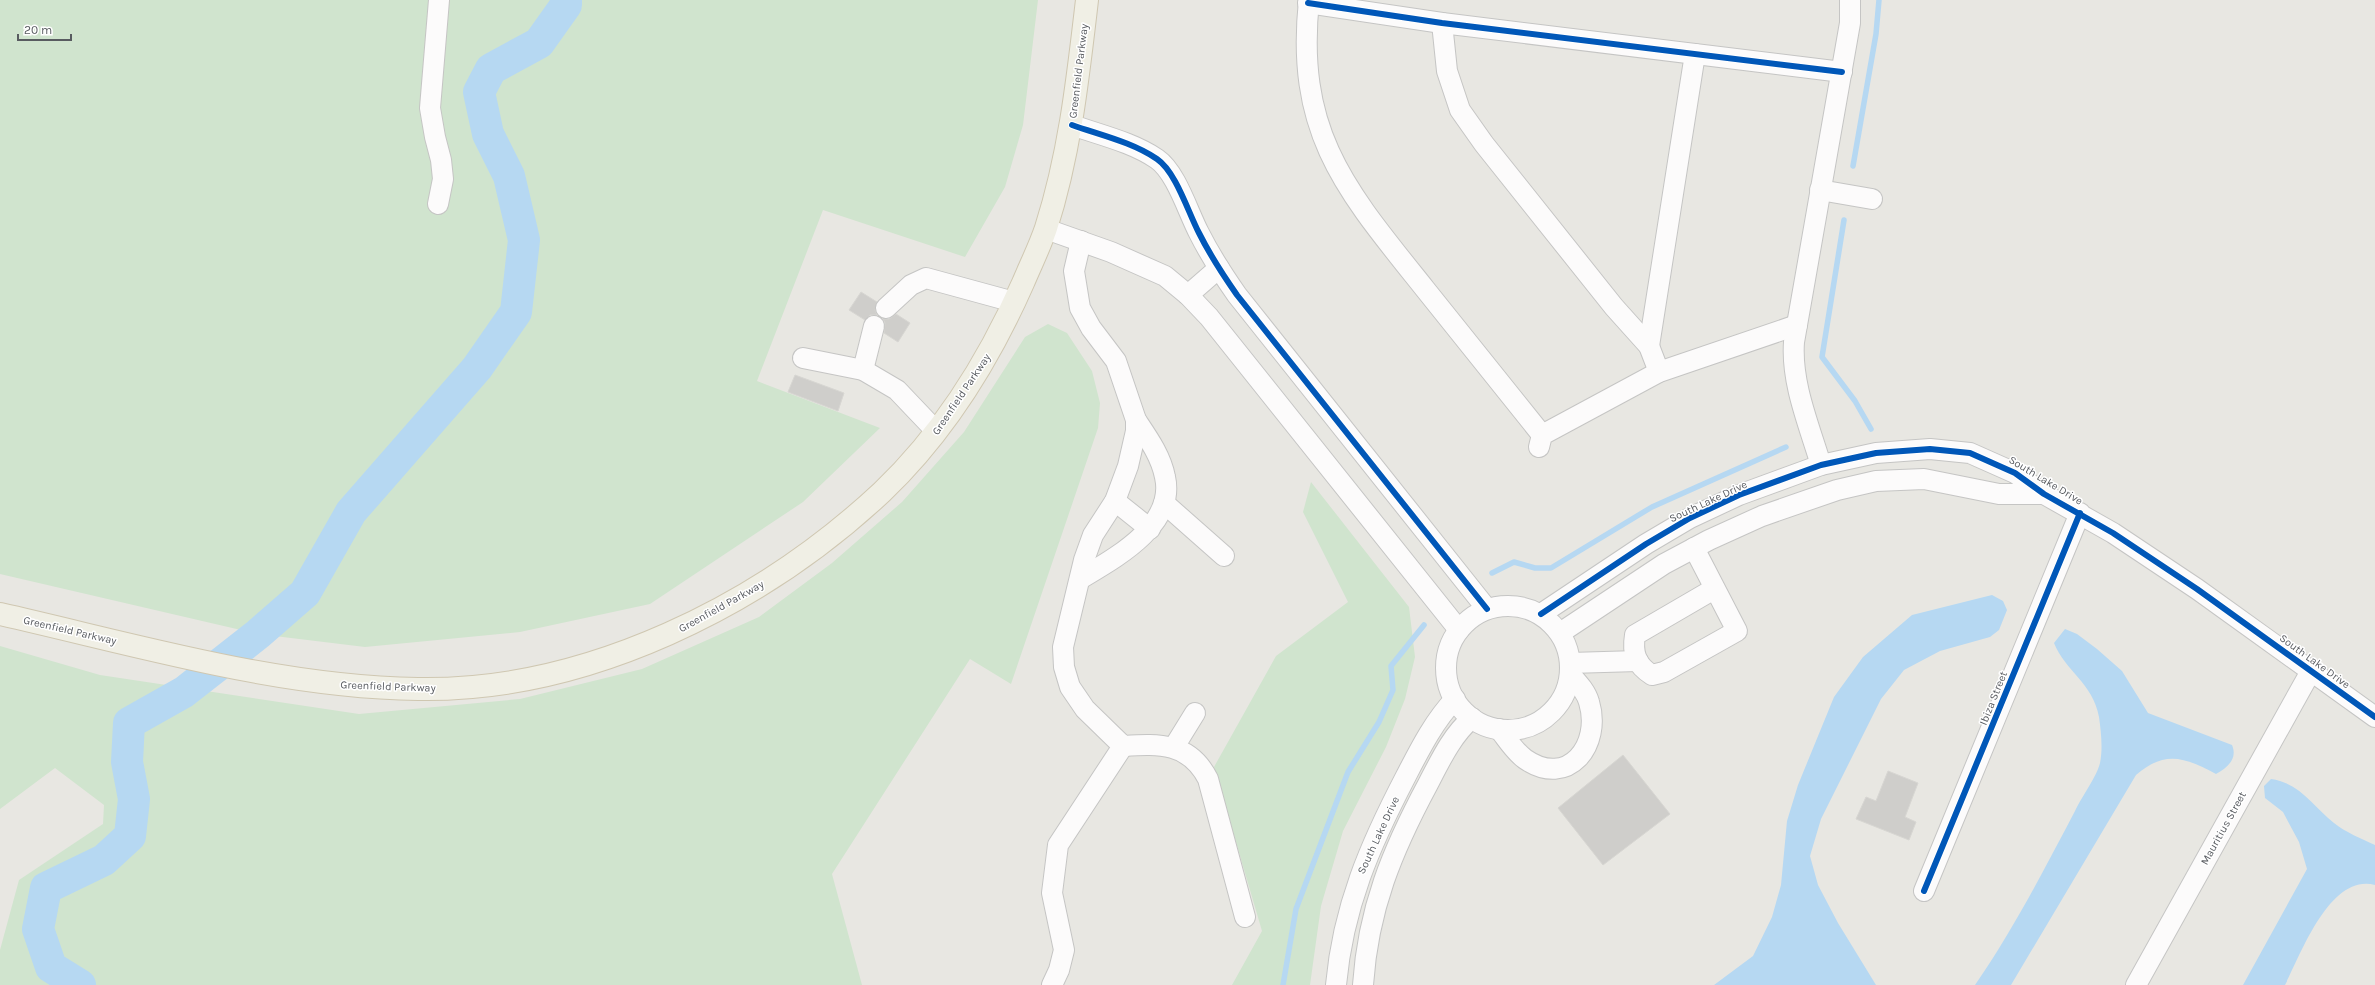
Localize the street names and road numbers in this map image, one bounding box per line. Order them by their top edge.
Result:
street label: Greenfield Parkway [1066,23,1091,119]
street label: Greenfield Parkway [929,351,993,437]
street label: South Lake Drive [2006,453,2085,508]
street label: South Lake Drive [1667,478,1749,525]
street label: Greenfield Parkway [676,578,766,635]
street label: Greenfield Parkway [22,613,118,648]
street label: South Lake Drive [2277,631,2353,692]
street label: Ibiza Street [1977,669,2010,727]
street label: Greenfield Parkway [340,678,436,695]
street label: Mauritius Street [2198,789,2249,867]
street label: South Lake Drive [1355,794,1402,876]

